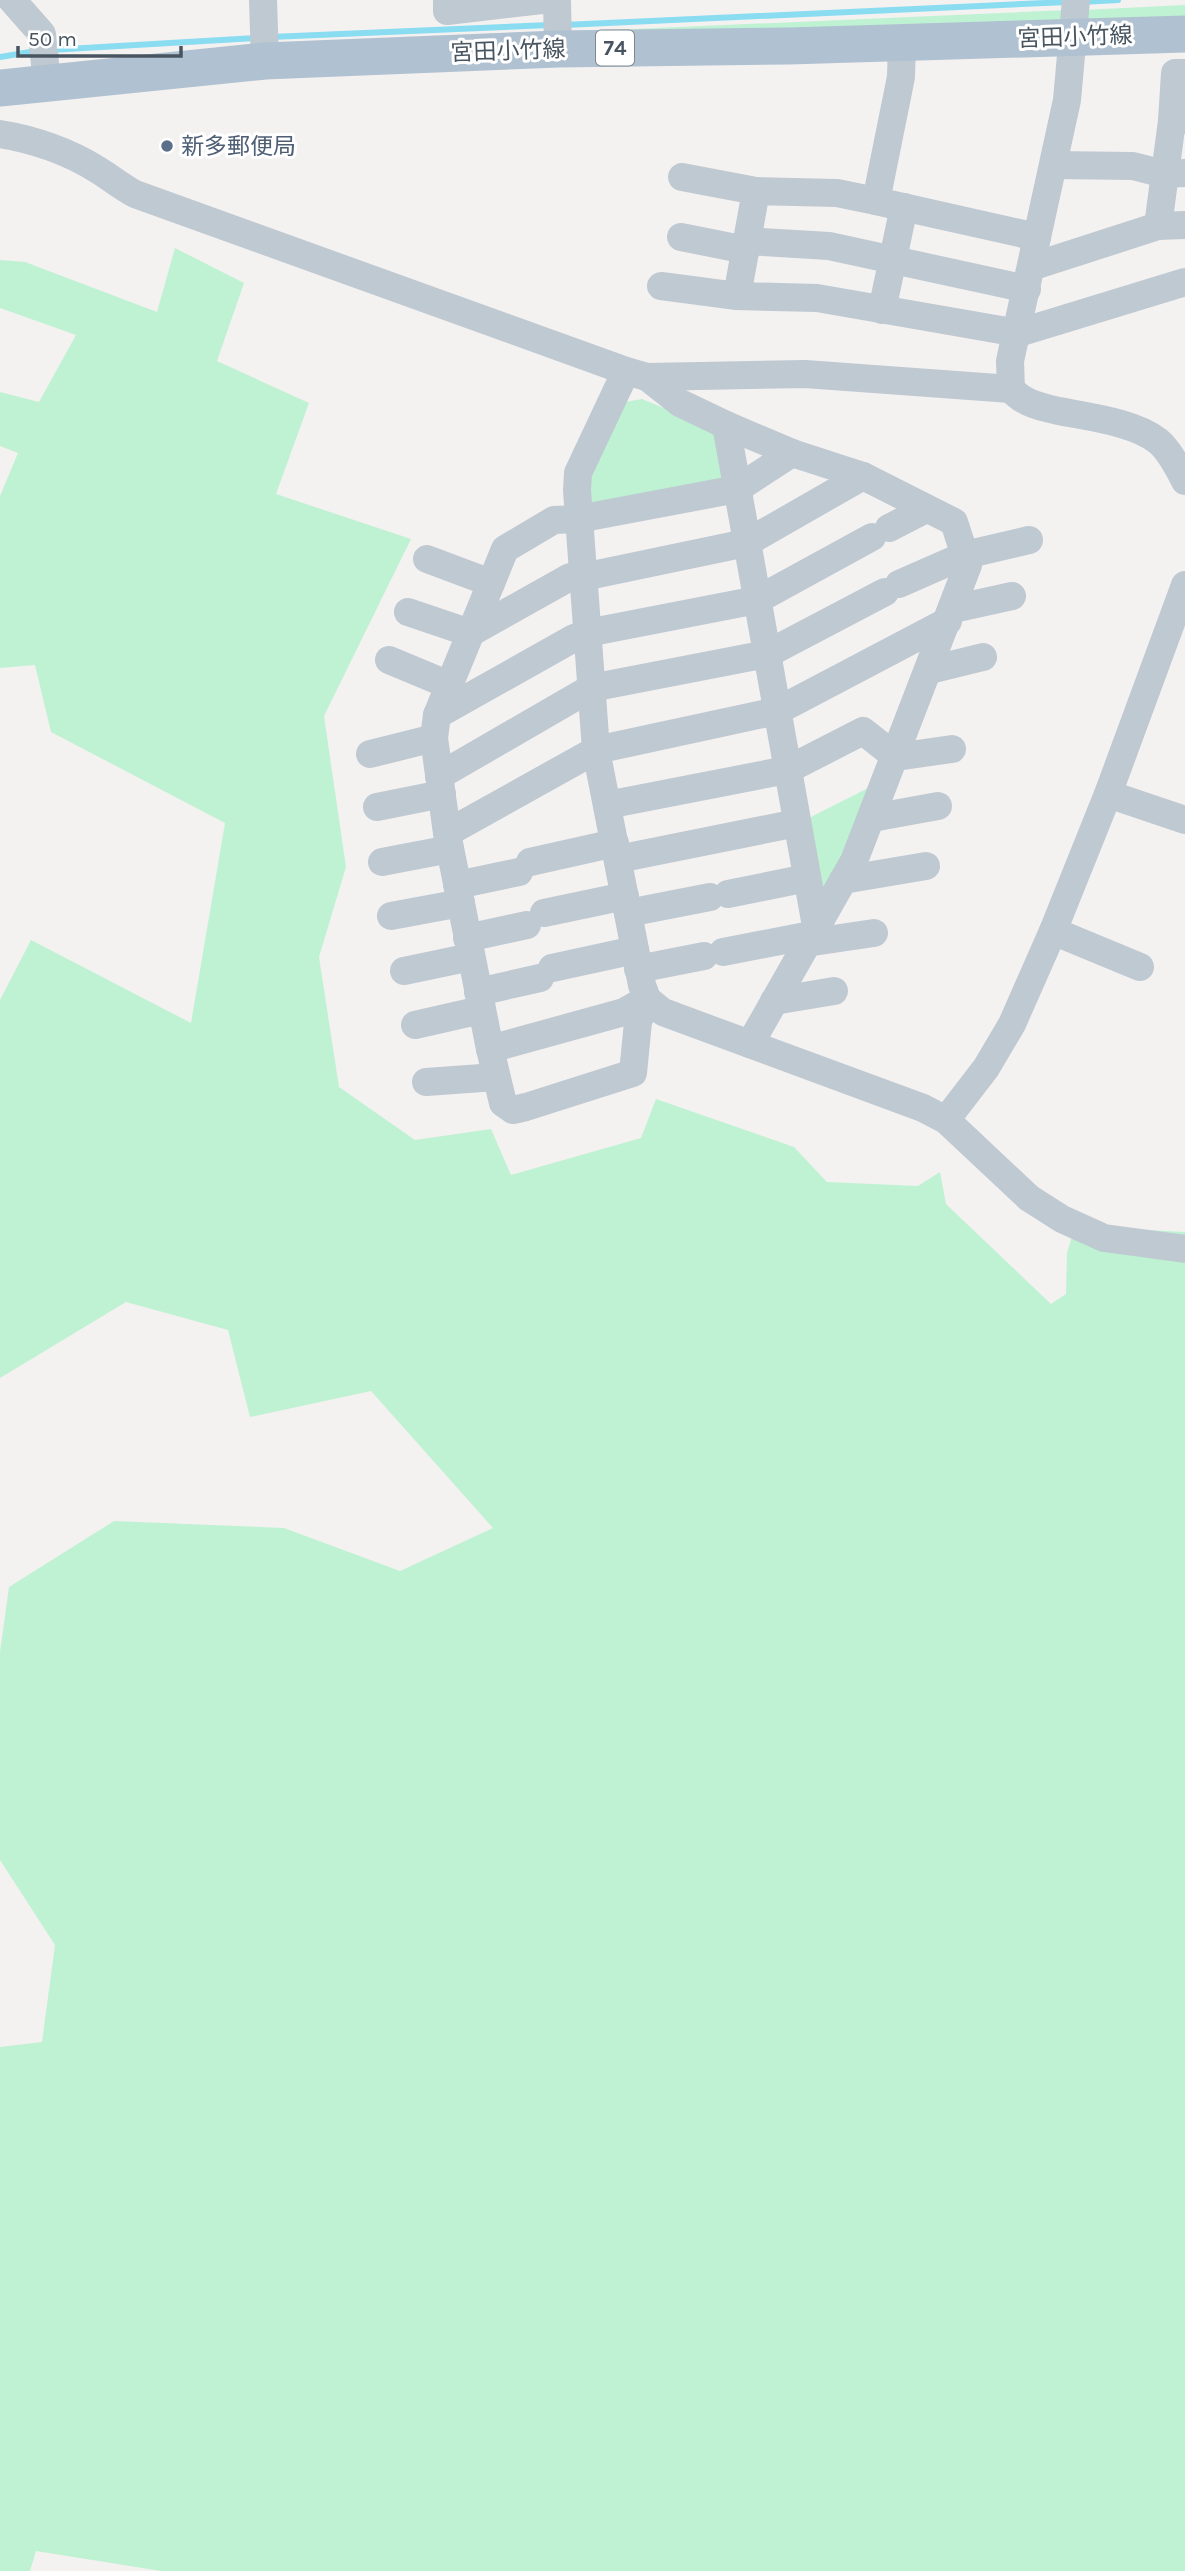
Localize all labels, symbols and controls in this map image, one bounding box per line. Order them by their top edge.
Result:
scale bar [18,14,180,58]
street label: 宮田小竹線 [1017,22,1133,52]
text: 50 m [28,27,77,51]
road number: 74 [596,30,634,66]
street label: 宮田小竹線 [450,36,566,66]
place label: 新多郵便局 [181,133,296,160]
marker: 新多郵便局 [159,138,175,154]

